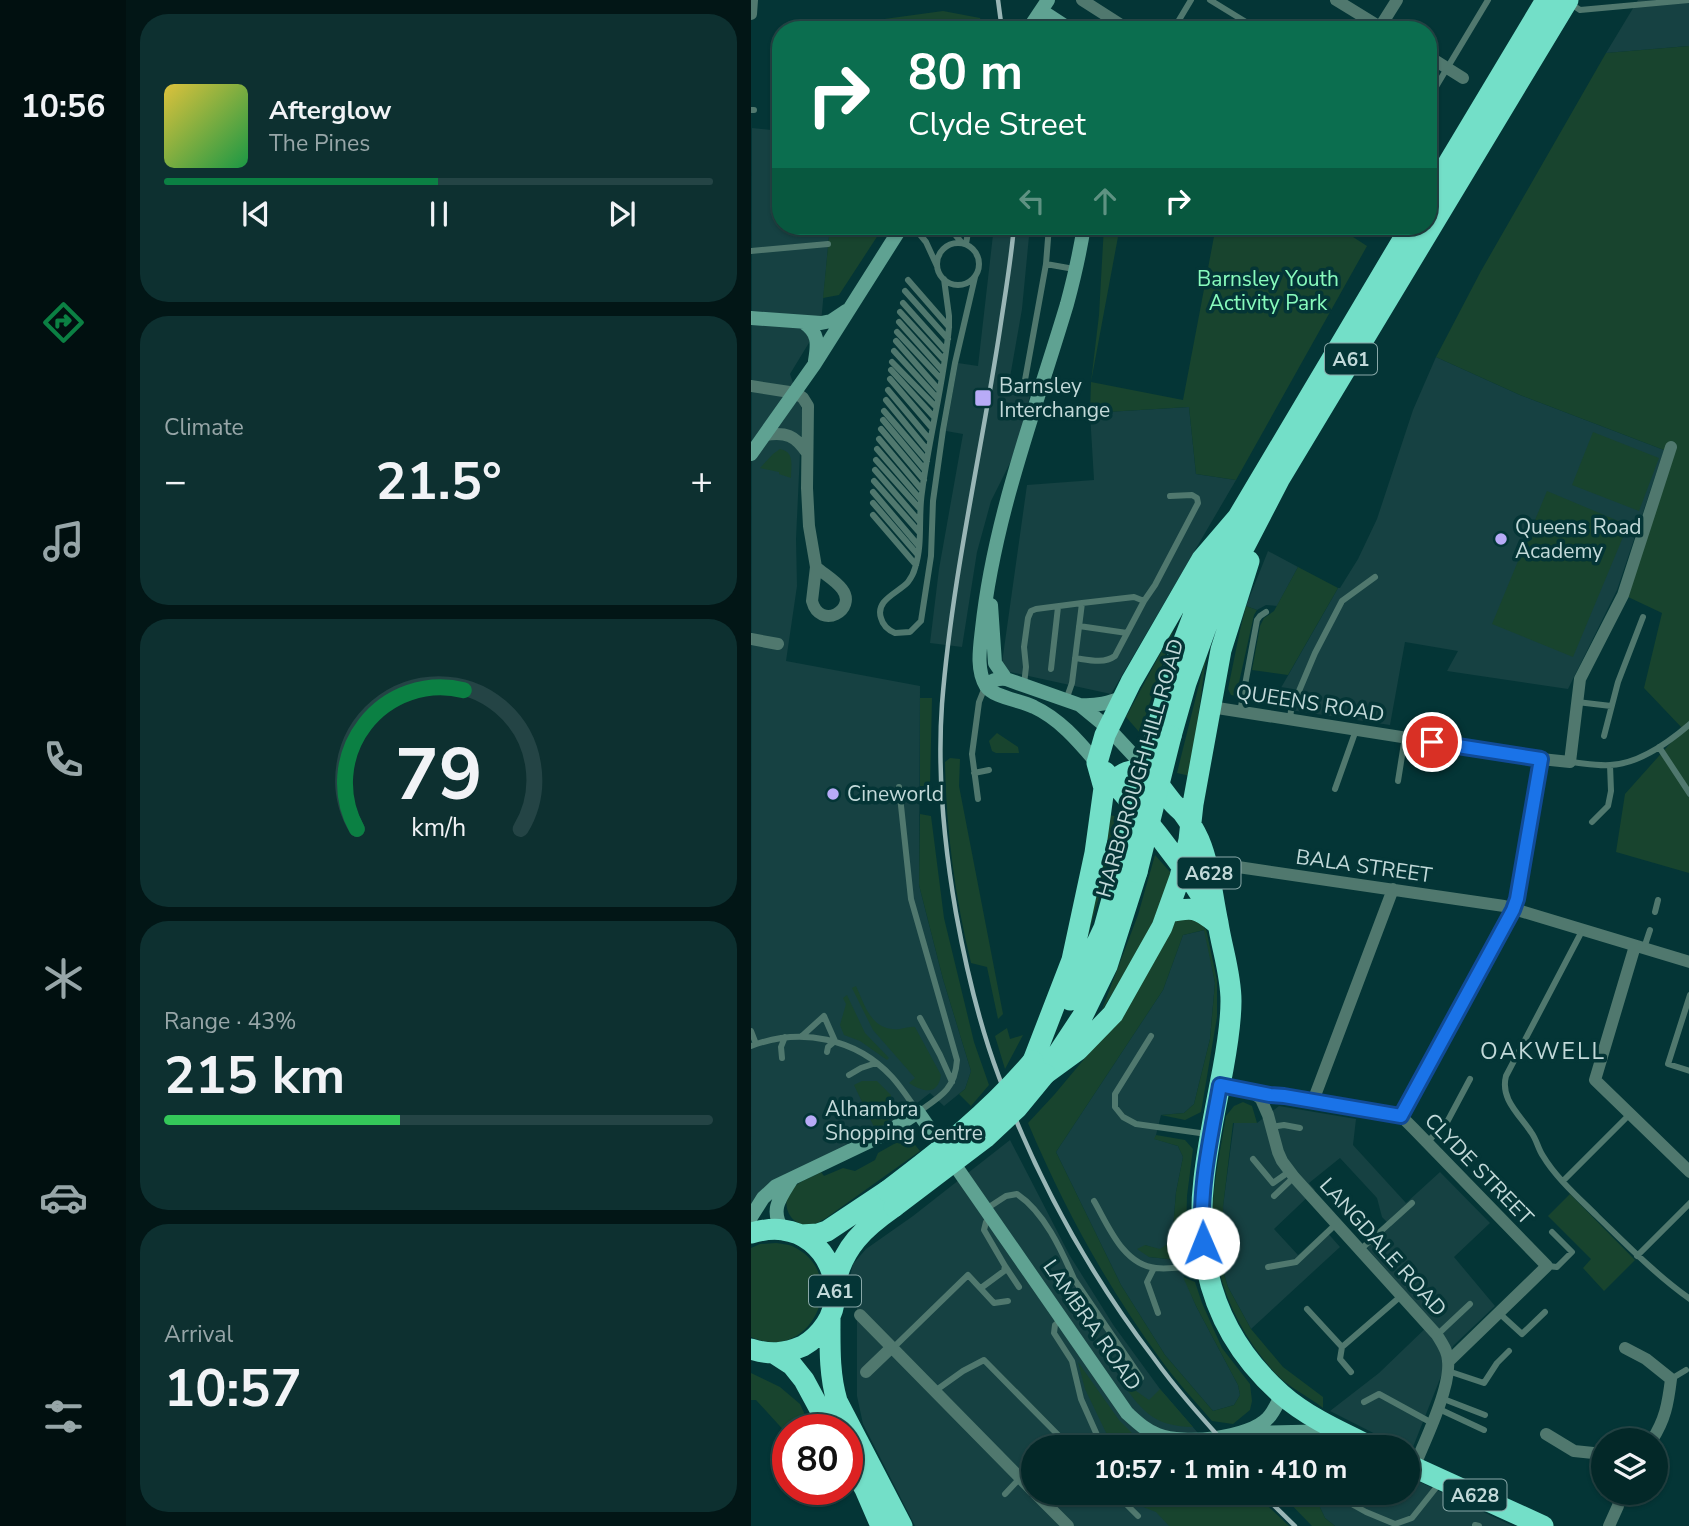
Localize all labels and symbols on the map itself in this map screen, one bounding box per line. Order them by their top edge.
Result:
park label: Barnsley Youth Activity Park [1197,265,1339,317]
road number: A61 [1325,344,1377,374]
place label: Barnsley Interchange [999,372,1110,424]
marker: Barnsley Interchange [973,388,993,408]
place label: Queens Road Academy [1515,513,1642,565]
marker: Queens Road Academy [1493,531,1509,547]
street label: HARBOROUGH HILL ROAD [1090,635,1190,901]
street label: QUEENS ROAD [1234,677,1386,729]
pin [1402,712,1462,772]
place label: Cineworld [847,780,944,808]
marker: Cineworld [825,786,841,802]
street label: BALA STREET [1294,843,1434,889]
road number: A628 [1177,858,1241,888]
district label: OAKWELL [1480,1036,1606,1067]
place label: Alhambra Shopping Centre [825,1095,983,1147]
street label: CLYDE STREET [1418,1107,1540,1231]
marker: Alhambra Shopping Centre [803,1113,819,1129]
street label: LANGDALE ROAD [1313,1172,1453,1322]
position arrow [1166,1206,1240,1280]
street label: LAMBRA ROAD [1036,1254,1148,1396]
road number: A61 [809,1275,861,1306]
speed limit sign: 80 [772,1414,863,1505]
road number: A628 [1443,1480,1507,1511]

